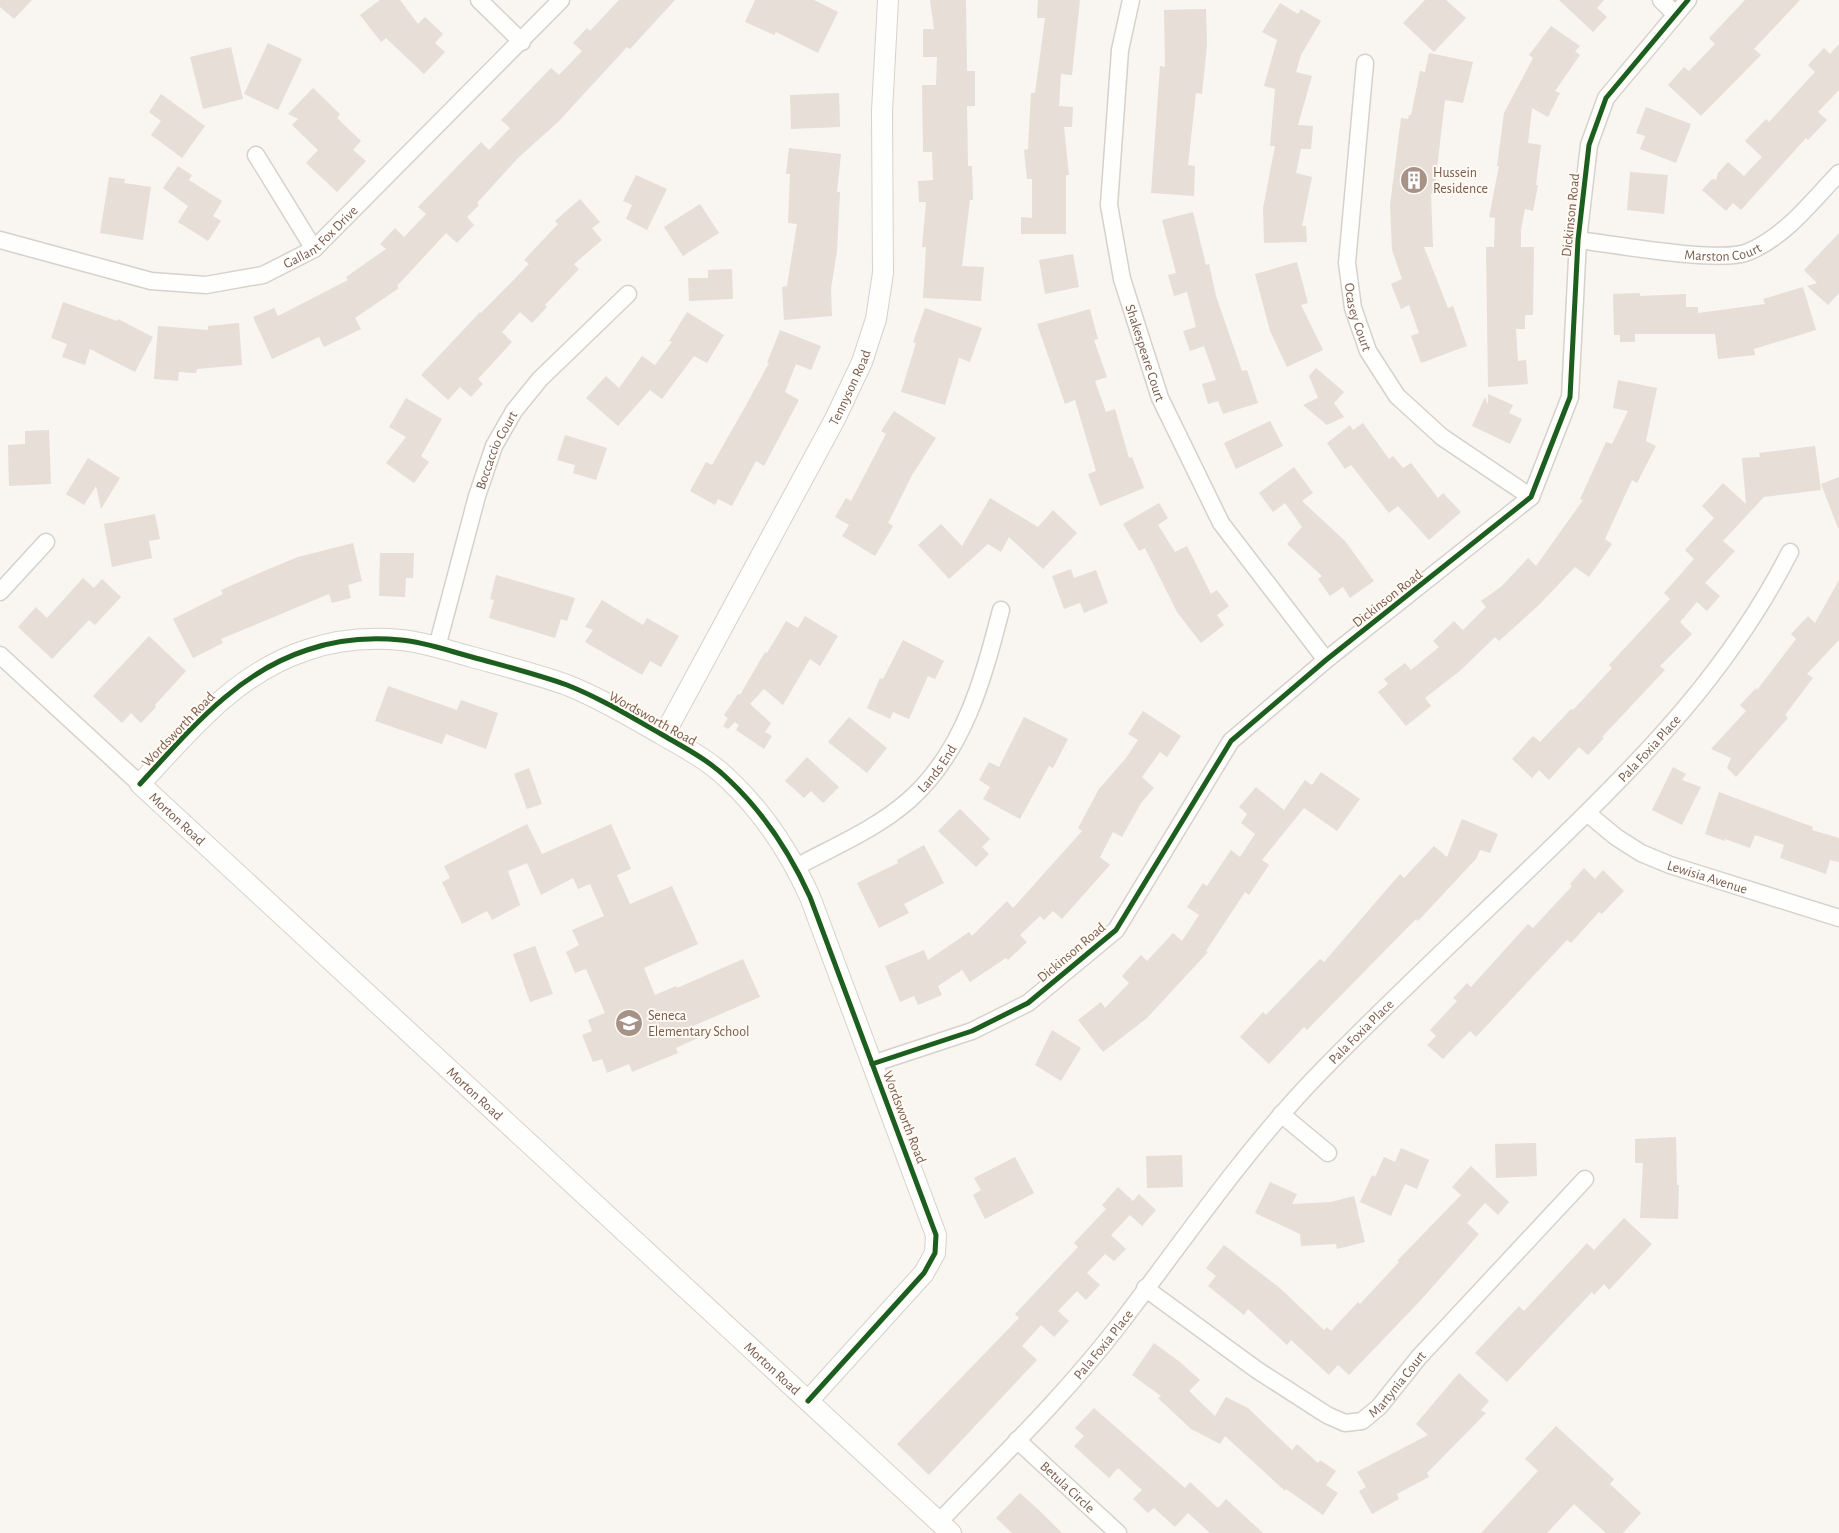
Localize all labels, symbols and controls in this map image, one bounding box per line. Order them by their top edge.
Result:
building icon: Hussein Residence [1399,165,1429,195]
place label: Hussein Residence [1433,166,1488,196]
street label: Dickinson Road [1560,173,1582,258]
street label: Gallant Fox Drive [281,203,361,271]
street label: Marston Court [1684,241,1764,264]
street label: Ocasey Court [1342,282,1374,354]
street label: Shakespeare Court [1123,303,1167,405]
street label: Tennyson Road [827,348,873,428]
street label: Boccaccio Court [474,408,521,491]
street label: Dickinson Road [1350,567,1425,630]
street label: Wordsworth Road [606,689,699,749]
street label: Wordsworth Road [140,690,218,770]
street label: Pala Foxia Place [1616,713,1684,785]
street label: Lands End [915,743,960,795]
street label: Morton Road [146,790,207,848]
street label: Lewisia Avenue [1665,859,1749,897]
street label: Dickinson Road [1035,920,1108,985]
street label: Pala Foxia Place [1326,997,1397,1067]
school or university icon: Seneca Elementary School [614,1008,644,1038]
place label: Seneca Elementary School [648,1009,750,1039]
street label: Morton Road [444,1065,505,1123]
street label: Wordsworth Road [880,1069,928,1166]
street label: Pala Foxia Place [1071,1307,1136,1382]
street label: Morton Road [741,1340,802,1398]
street label: Martynia Court [1366,1348,1429,1421]
street label: Betula Circle [1037,1459,1097,1516]

